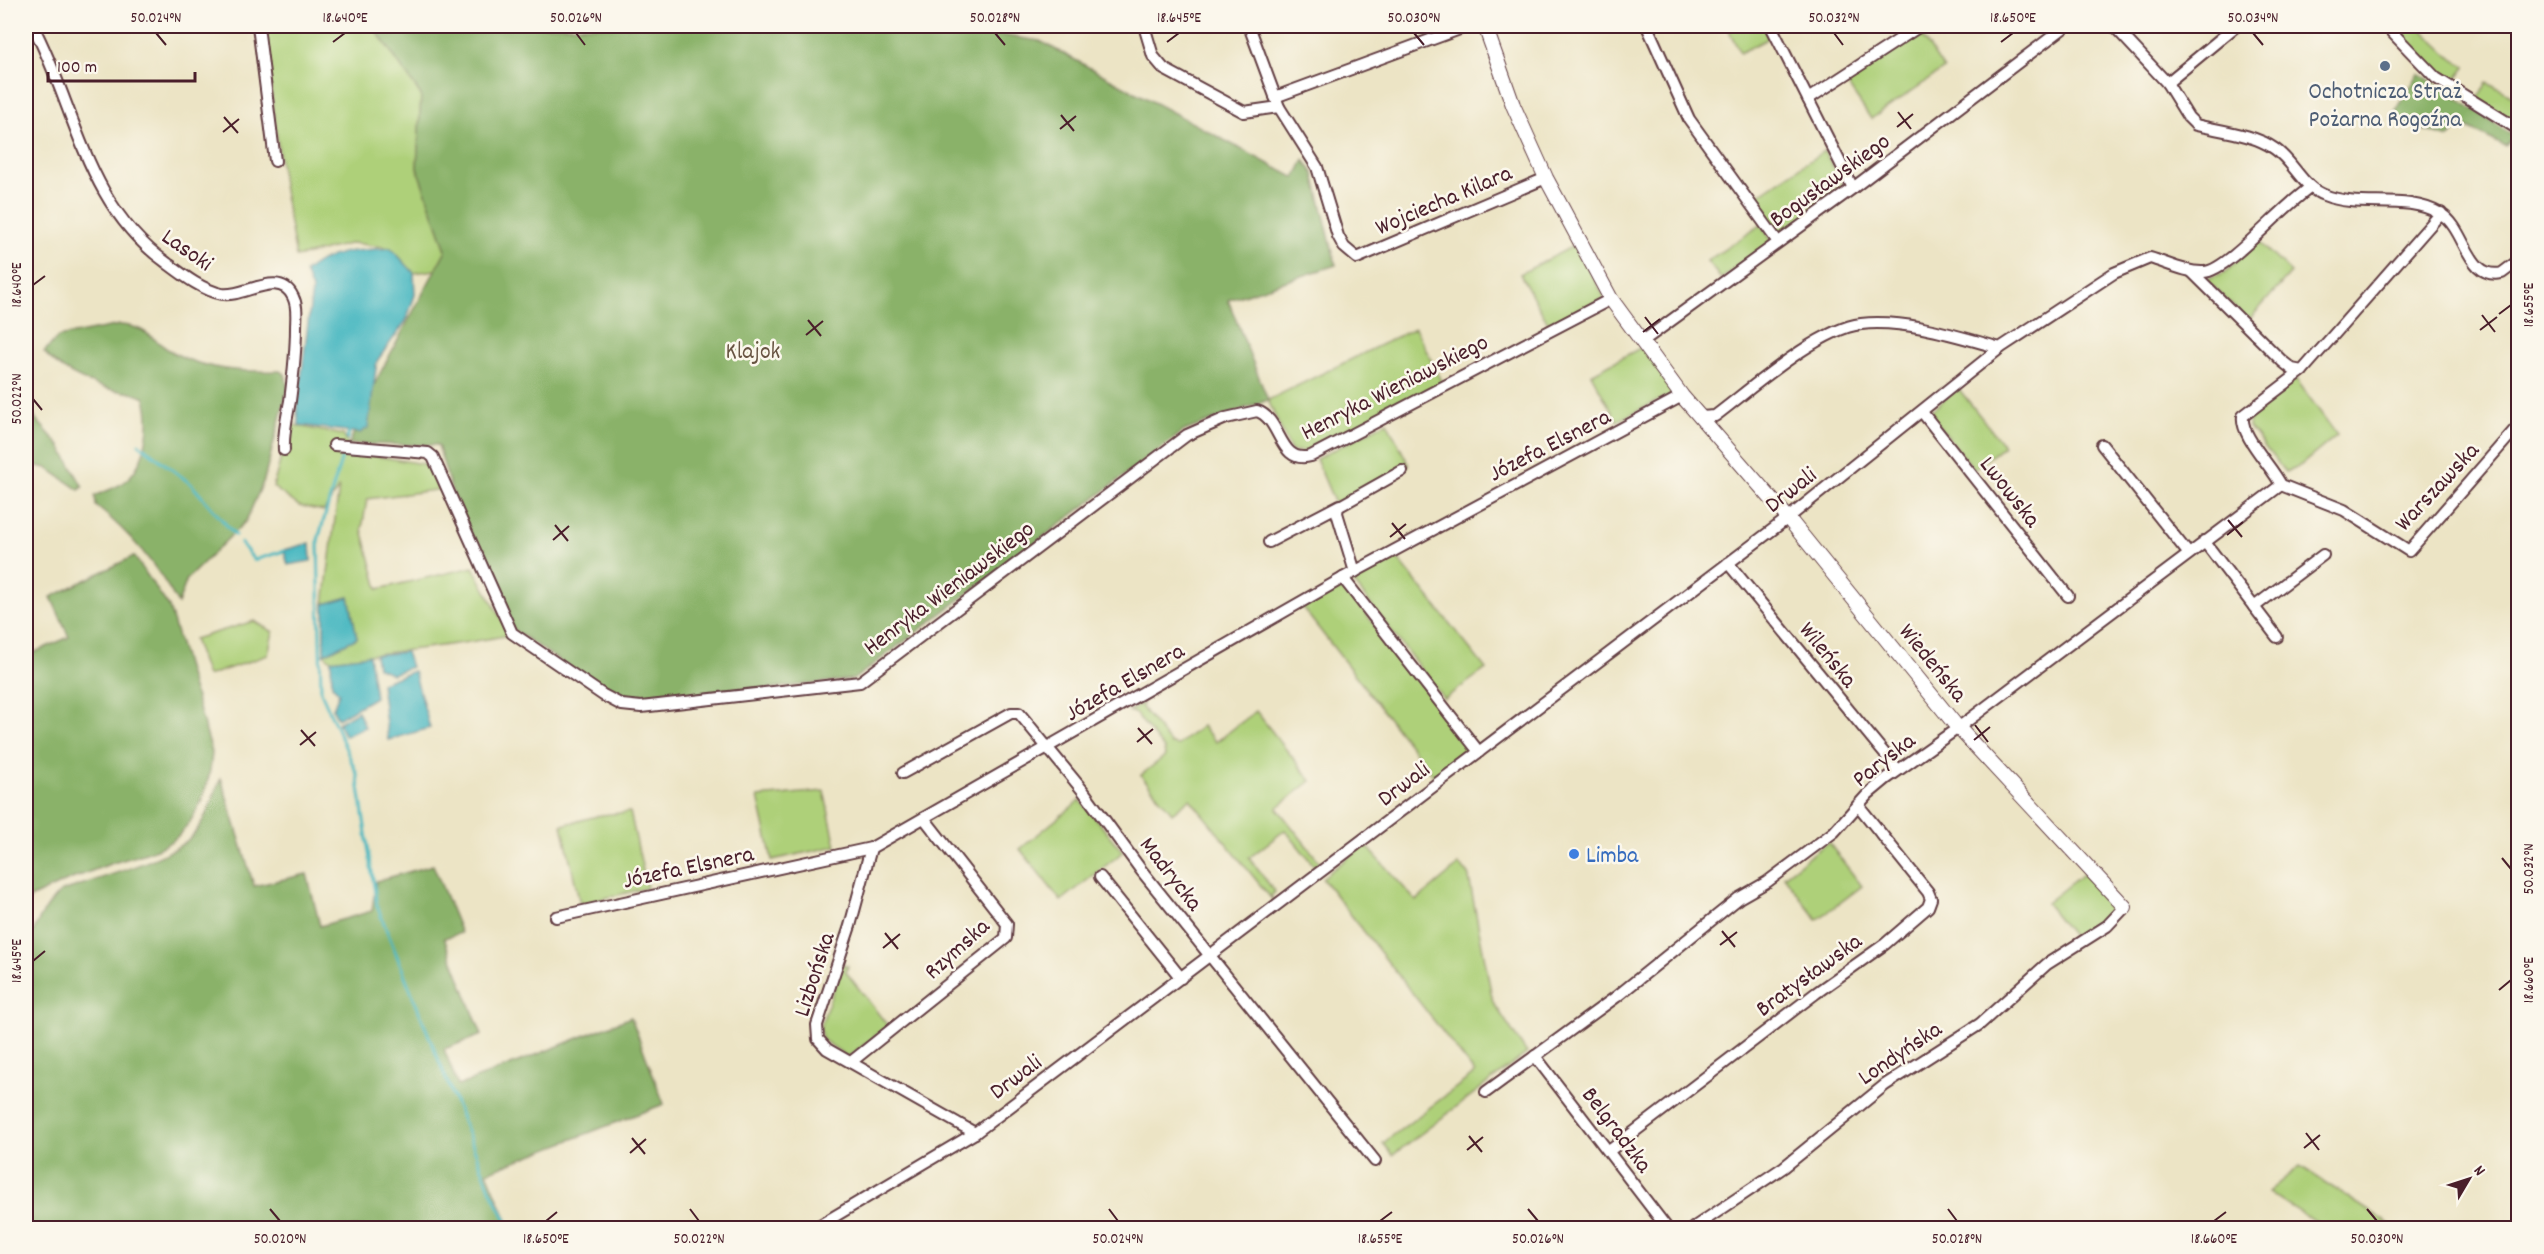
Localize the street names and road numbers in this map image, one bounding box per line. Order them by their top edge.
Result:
street label: Bogusławskiego [1763,126,1898,237]
street label: Wojciecha Kilara [1371,157,1518,246]
street label: Lasoki [154,221,219,281]
street label: Henryka Wieniawskiego [1296,327,1495,451]
street label: Józefa Elsnera [1483,401,1618,492]
street label: Warszawska [2388,435,2489,540]
street label: Lwowska [1970,450,2048,536]
street label: Drwali [1758,460,1825,523]
street label: Henryka Wieniawskiego [857,514,1042,665]
street label: Wileńska [1789,615,1864,697]
street label: Wiedeńska [1889,617,1975,711]
street label: Józefa Elsnera [1059,635,1192,732]
street label: Paryska [1846,725,1924,797]
street label: Drwali [1371,754,1438,816]
street label: Madrycka [1130,831,1210,920]
street label: Józefa Elsnera [620,838,758,899]
street label: Rzymska [918,911,999,989]
street label: Bratysławska [1750,926,1871,1027]
street label: Lizbońska [786,928,846,1021]
street label: Londyńska [1852,1013,1950,1095]
street label: Drwali [983,1047,1050,1109]
street label: Belgradzka [1572,1081,1660,1181]

